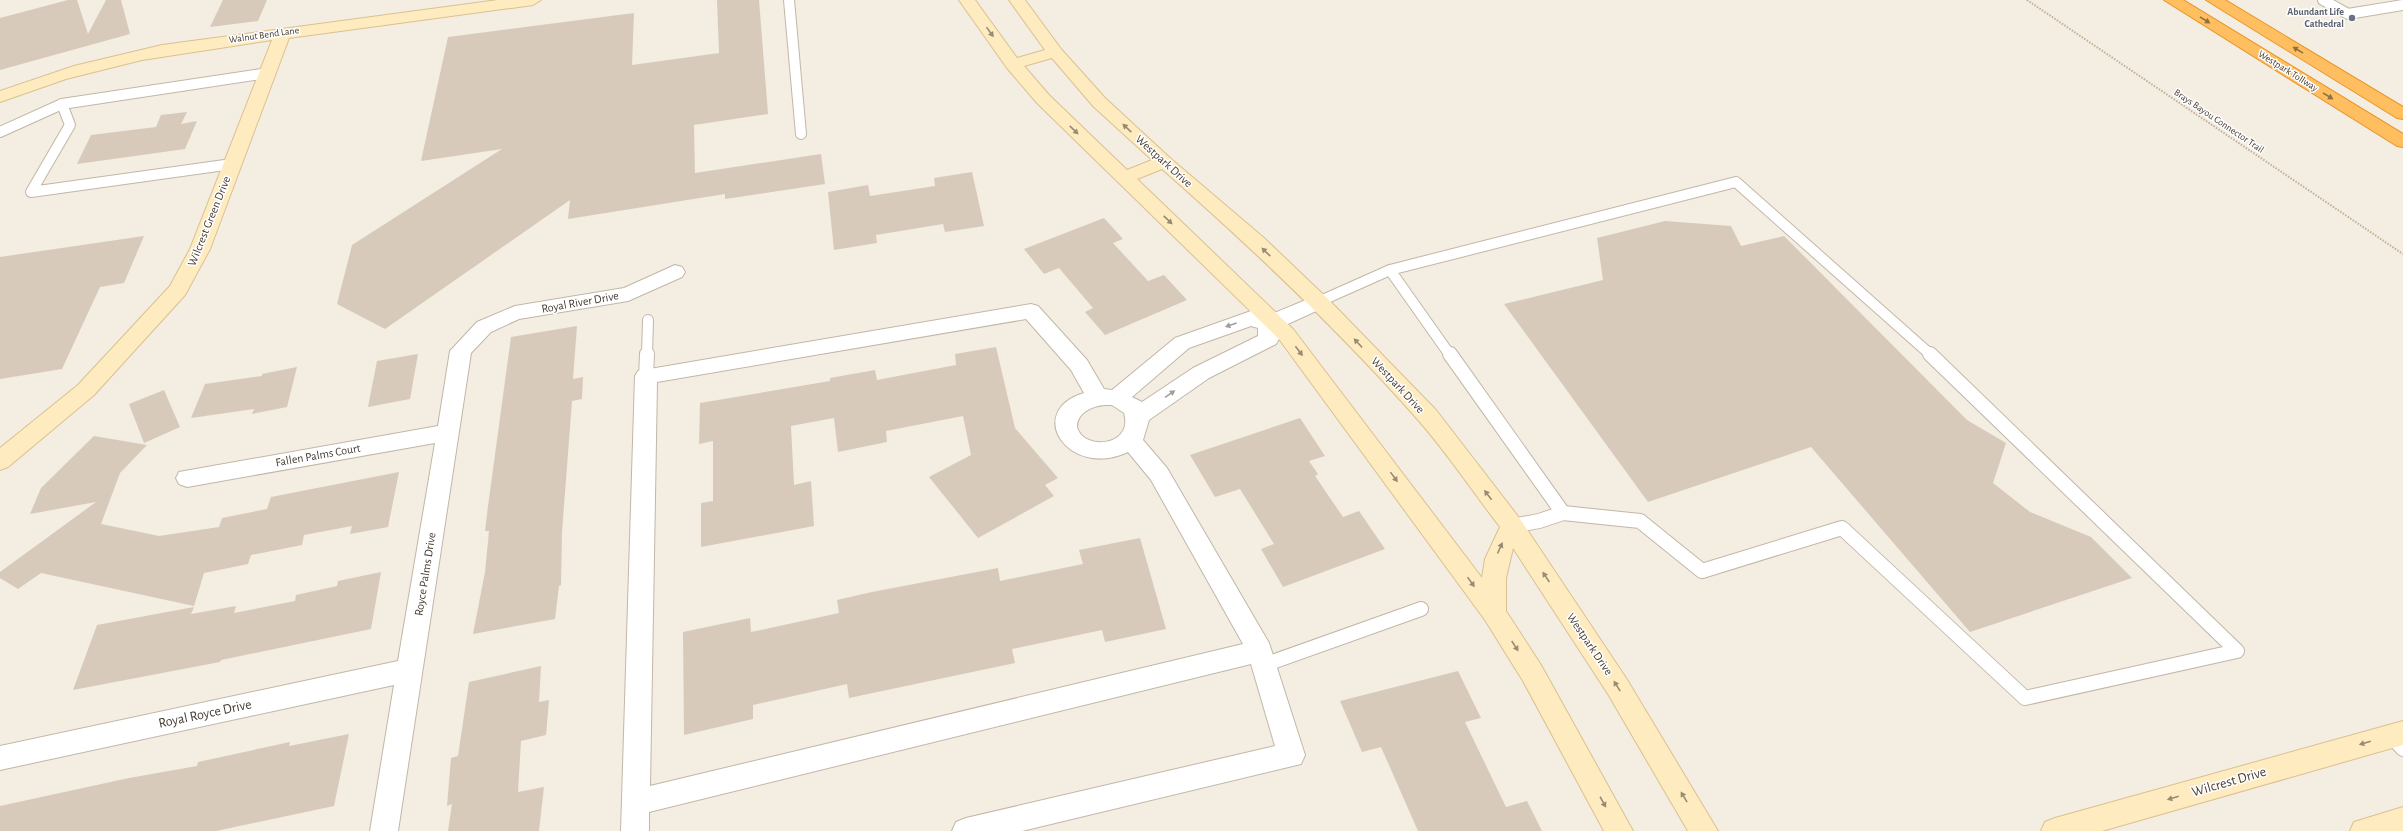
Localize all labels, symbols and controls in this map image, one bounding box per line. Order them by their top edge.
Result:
place label: Abundant Life Cathedral [2287,7,2344,29]
marker: Abundant Life Cathedral [2347,13,2357,23]
one-way arrow [2200,17,2211,24]
street label: Walnut Bend Lane [228,25,300,45]
one-way arrow [986,26,994,37]
one-way arrow [2292,47,2304,54]
street label: Westpark Tollway [2256,49,2320,94]
street label: Brays Bayou Connector Trail [2172,87,2266,155]
one-way arrow [2323,92,2333,100]
one-way arrow [1122,123,1132,133]
one-way arrow [1069,125,1079,135]
street label: Westpark Drive [1133,133,1195,189]
street label: Wilcrest Green Drive [185,174,233,268]
one-way arrow [1163,215,1173,225]
one-way arrow [1261,247,1271,256]
street label: Royal River Drive [540,289,620,316]
one-way arrow [1225,323,1237,329]
one-way arrow [1353,338,1363,348]
one-way arrow [1295,346,1303,357]
street label: Westpark Drive [1369,355,1427,415]
one-way arrow [1165,390,1175,398]
street label: Fallen Palms Court [275,442,362,468]
one-way arrow [1390,472,1398,483]
one-way arrow [1484,490,1492,501]
street label: Royce Palms Drive [412,531,439,617]
one-way arrow [1498,541,1504,553]
one-way arrow [1542,571,1549,583]
one-way arrow [1467,577,1475,587]
street label: Westpark Drive [1565,611,1615,677]
one-way arrow [1511,640,1518,652]
one-way arrow [1614,680,1621,692]
street label: Royal Royce Drive [157,697,253,731]
one-way arrow [2359,741,2372,747]
street label: Wilcrest Drive [2190,765,2268,799]
one-way arrow [1680,791,1687,803]
one-way arrow [2167,795,2179,801]
one-way arrow [1600,797,1607,808]

